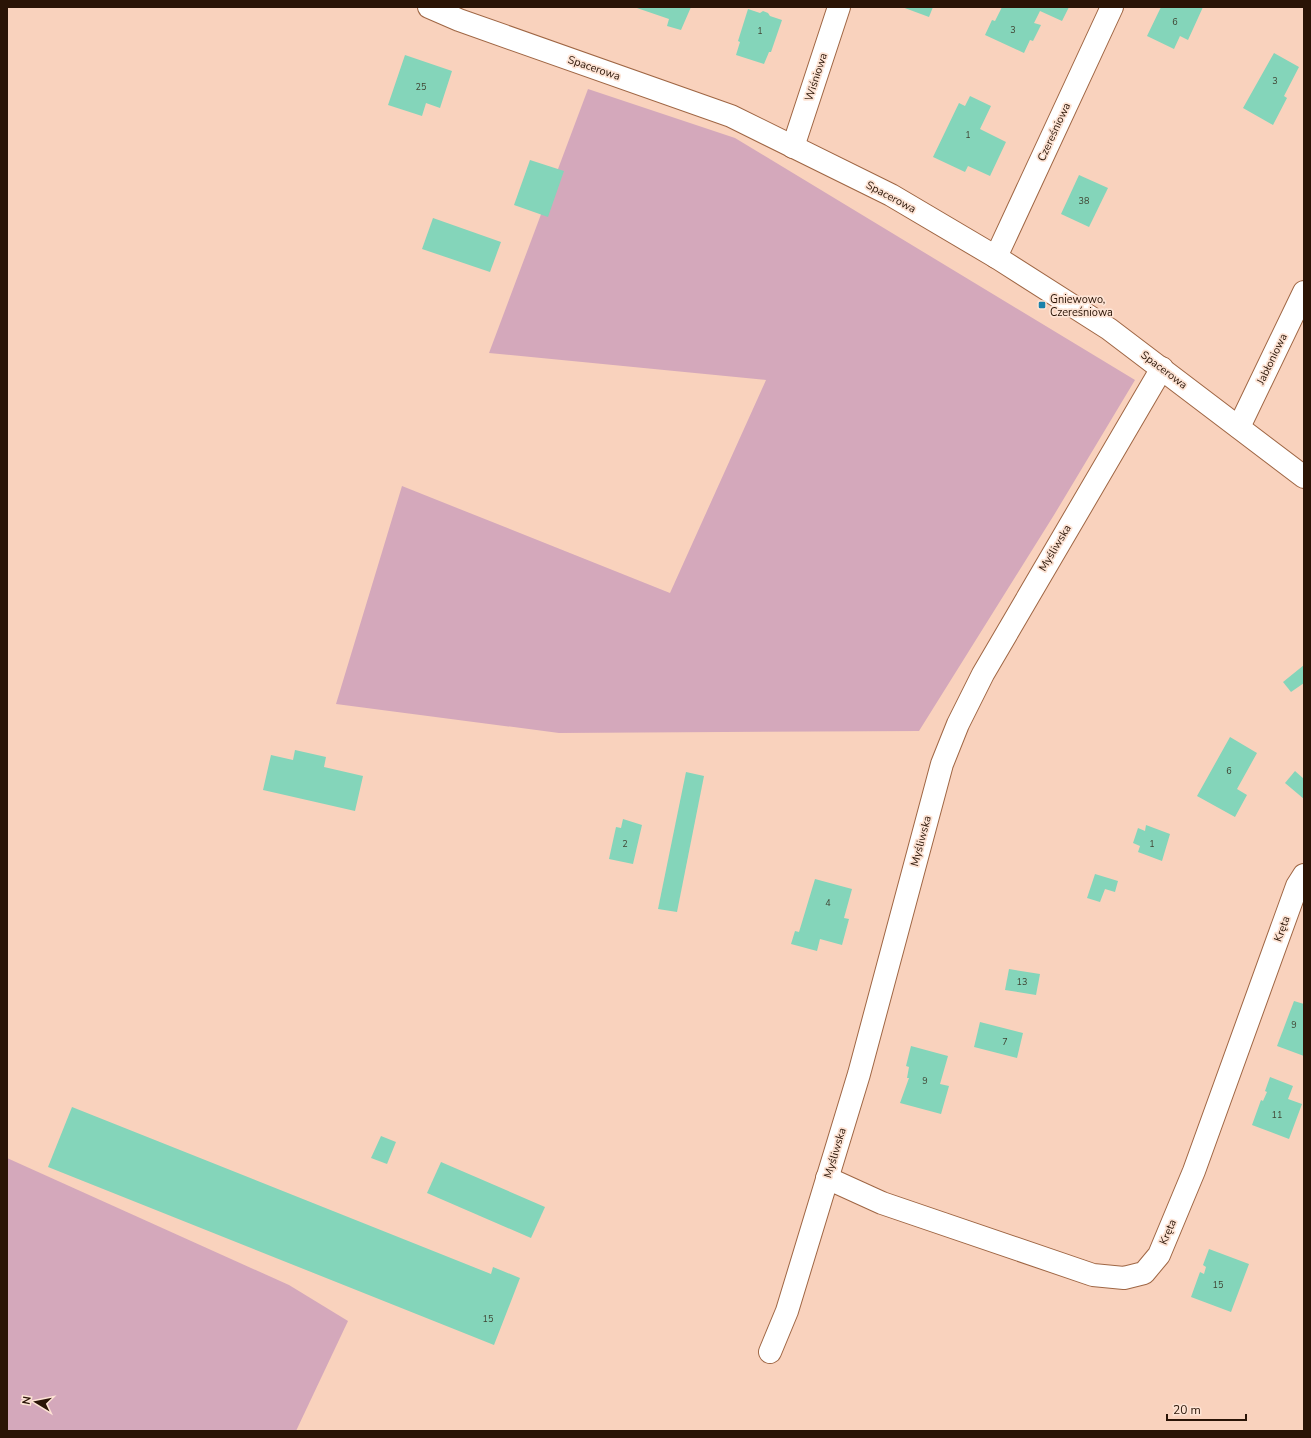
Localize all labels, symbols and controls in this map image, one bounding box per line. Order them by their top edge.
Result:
house number: 6 [1172,16,1178,28]
house number: 3 [1010,24,1016,36]
house number: 1 [757,25,763,37]
street label: Wiśniowa [801,51,831,103]
street label: Spacerowa [566,52,622,84]
house number: 3 [1272,75,1278,87]
house number: 25 [416,81,426,93]
street label: Czereśniowa [1034,100,1074,164]
house number: 1 [965,129,971,141]
street label: Spacerowa [863,178,919,217]
house number: 38 [1079,195,1089,207]
place label: Gniewowo, Czereśniowa [1050,292,1113,320]
marker: Gniewowo, Czereśniowa [1037,300,1047,310]
street label: Jabłoniowa [1253,331,1291,388]
street label: Spacerowa [1138,348,1190,393]
street label: Myśliwska [1035,522,1075,574]
house number: 6 [1226,765,1232,777]
street label: Myśliwska [907,814,935,868]
house number: 2 [622,838,628,850]
house number: 1 [1149,838,1155,850]
house number: 4 [825,897,831,909]
street label: Kręta [1270,914,1294,944]
house number: 13 [1017,976,1027,988]
house number: 9 [1291,1019,1297,1031]
house number: 7 [1002,1036,1008,1048]
house number: 9 [922,1075,928,1087]
house number: 11 [1272,1109,1282,1121]
street label: Myśliwska [820,1126,850,1180]
street label: Kręta [1156,1217,1180,1247]
house number: 15 [1213,1279,1223,1291]
house number: 15 [483,1313,493,1325]
north arrow [16,1382,56,1422]
text: N [19,1395,35,1406]
scale bar [1167,1396,1246,1422]
text: 20 m [1173,1402,1201,1418]

